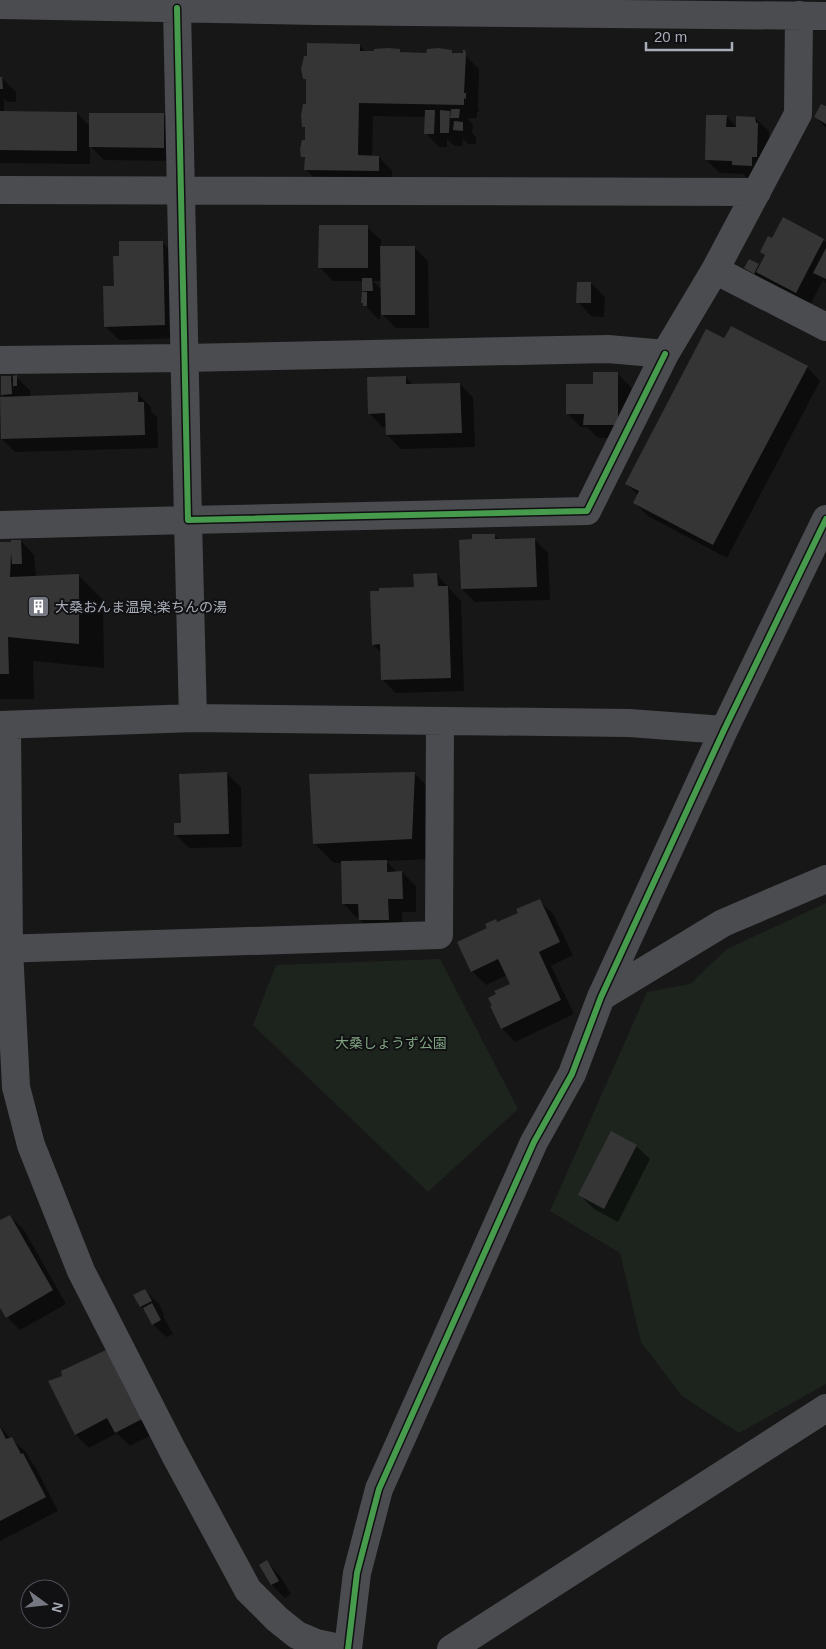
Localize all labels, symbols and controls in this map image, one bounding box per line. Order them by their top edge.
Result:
scale bar [646,20,732,52]
text: 20 m [654,28,687,45]
building icon: 大桑おんま温泉;楽ちんの湯 [27,595,51,619]
place label: 大桑おんま温泉;楽ちんの湯 [55,599,227,615]
park label: 大桑しょうず公園 [335,1035,447,1051]
north arrow [20,1579,70,1629]
text: N [49,1600,67,1614]

